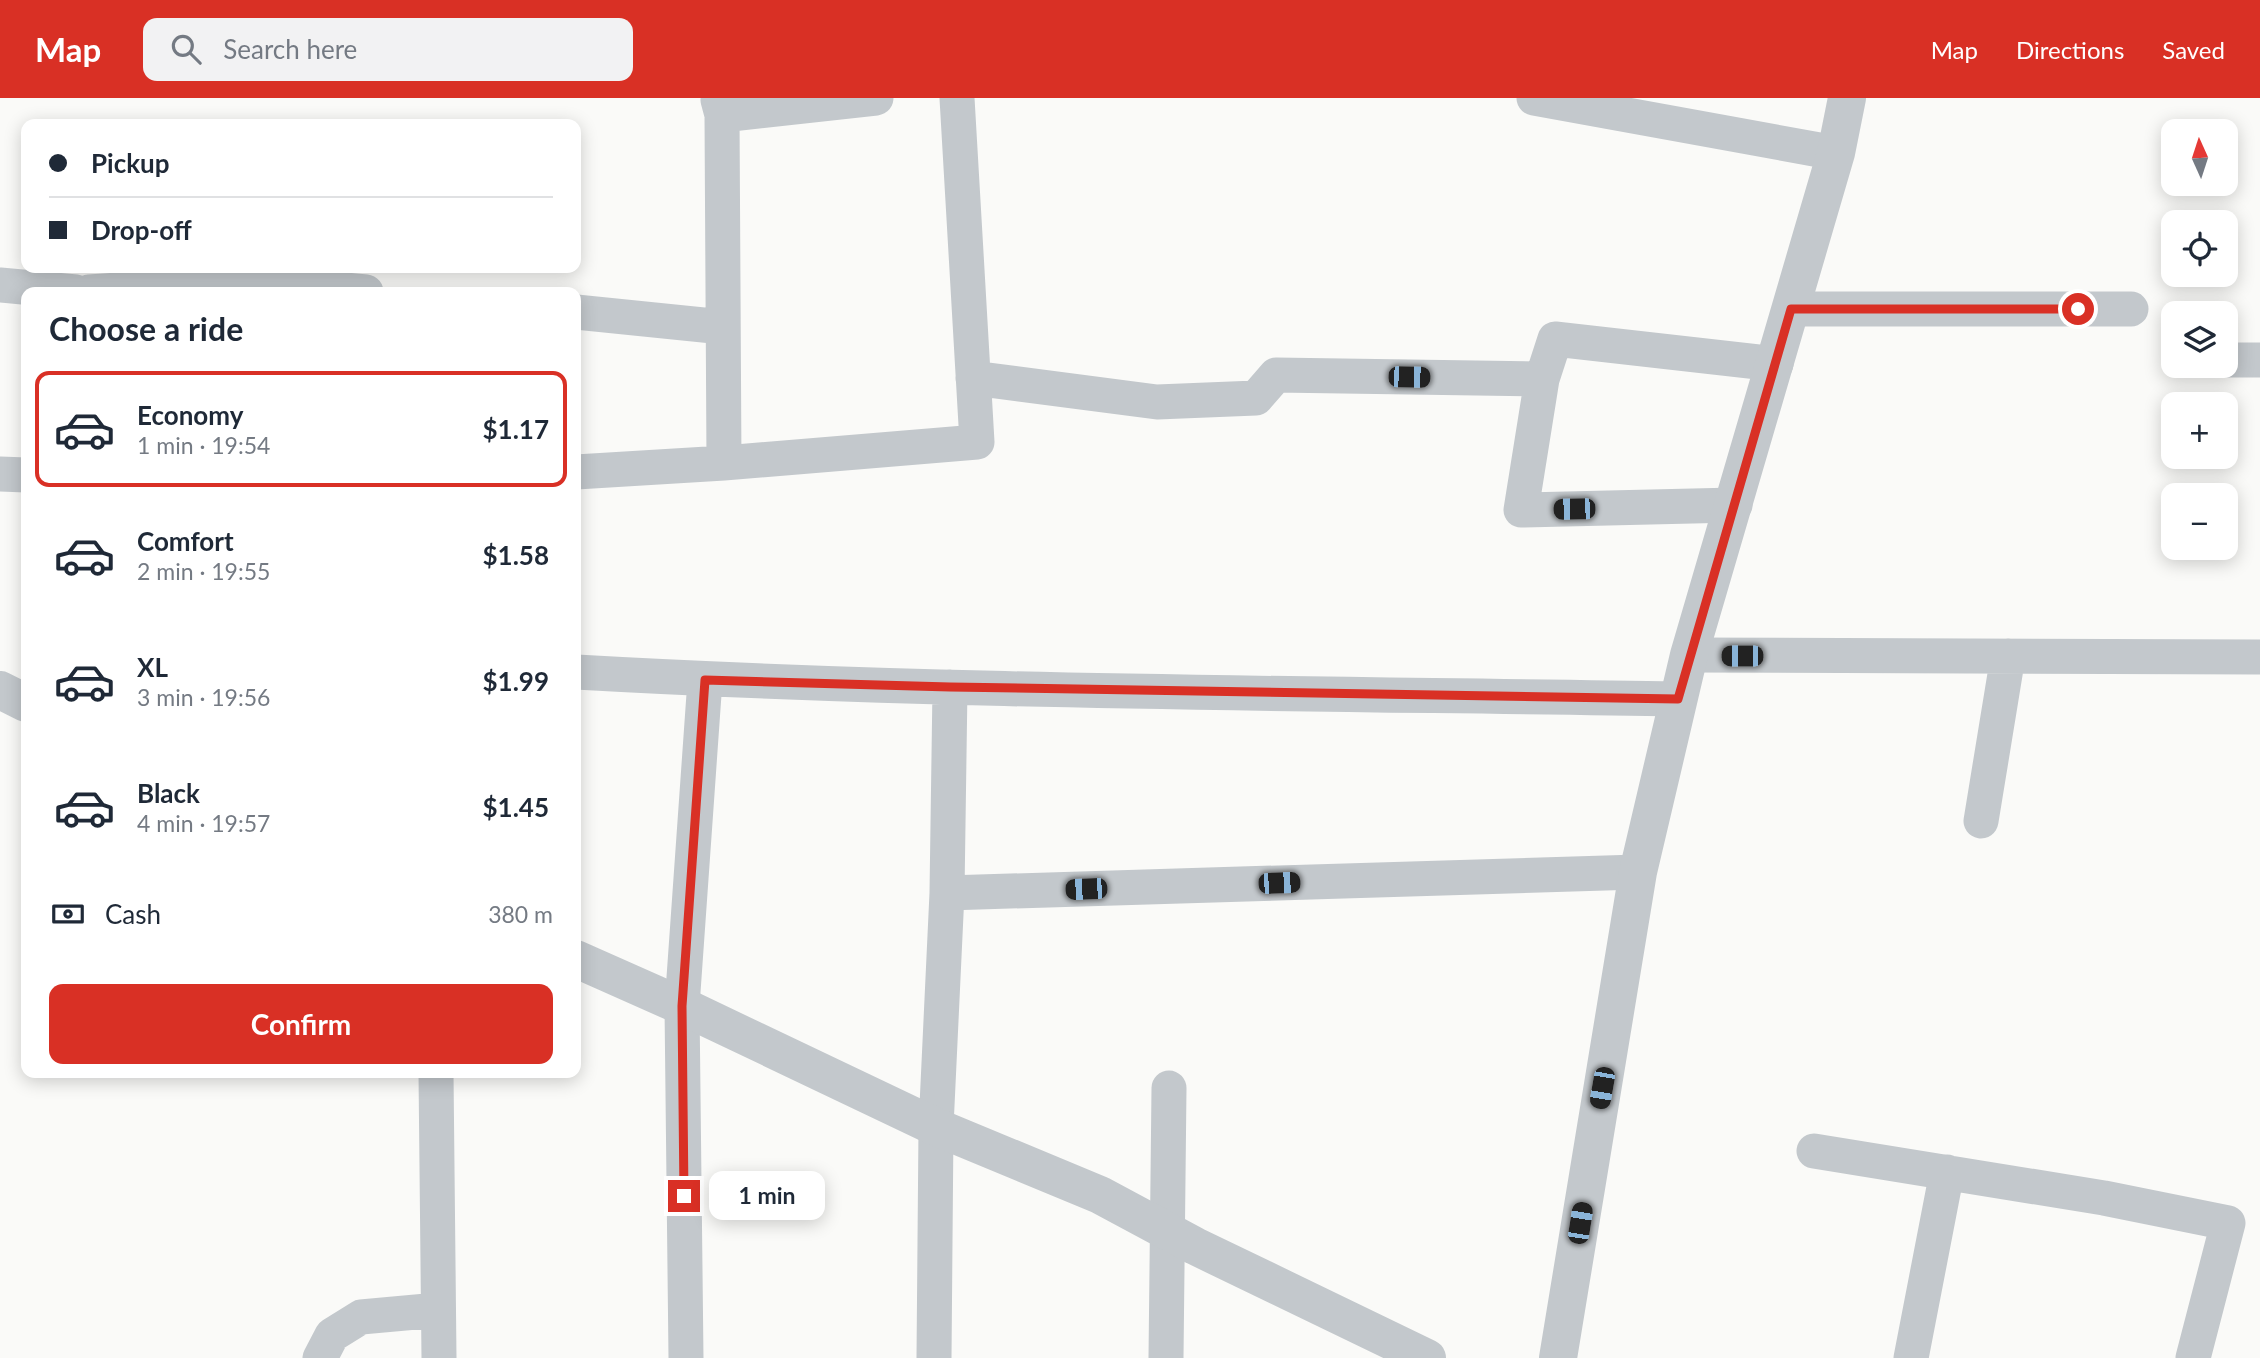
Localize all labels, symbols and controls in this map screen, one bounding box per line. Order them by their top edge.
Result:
search box [143,18,633,81]
text: Map [35,29,101,69]
icon: search [167,30,205,68]
text: Search here [223,33,357,65]
text: Map [1931,35,1978,64]
text: Directions [2016,35,2124,64]
text: Saved [2162,35,2225,64]
north arrow [2161,119,2238,196]
map controls [2161,119,2238,560]
text: Pickup [91,147,170,179]
button: locate [2161,210,2238,287]
text: Drop-off [91,214,192,246]
route start [2062,293,2094,325]
button: layers [2161,301,2238,378]
text: Choose a ride [49,309,243,348]
car [1388,366,1431,388]
button: + [2161,392,2238,469]
icon: car [53,398,116,461]
text: Economy [137,399,243,431]
text: $1.17 [483,413,549,445]
text: 1 min · 19:54 [137,431,270,459]
button: − [2161,483,2238,560]
car [1553,498,1596,520]
icon: car [53,524,116,587]
text: Comfort [137,525,234,557]
text: $1.58 [483,539,549,571]
text: 2 min · 19:55 [137,557,270,585]
car [1722,646,1764,667]
icon: car [53,650,116,713]
text: XL [137,651,168,683]
text: $1.99 [483,665,549,697]
text: 3 min · 19:56 [137,683,270,711]
icon: car [53,776,116,839]
text: Black [137,777,200,809]
text: $1.45 [483,791,549,823]
text: 4 min · 19:57 [137,809,270,837]
car [1258,872,1301,894]
car [1065,878,1108,900]
icon: cash [49,895,87,933]
text: Cash [105,898,161,930]
text: 380 m [488,900,553,928]
button: Confirm [49,984,553,1064]
car [1589,1065,1616,1111]
callout: 1 min [708,1172,824,1220]
route end [668,1180,700,1212]
text: 1 min [738,1181,796,1209]
car [1567,1201,1594,1245]

